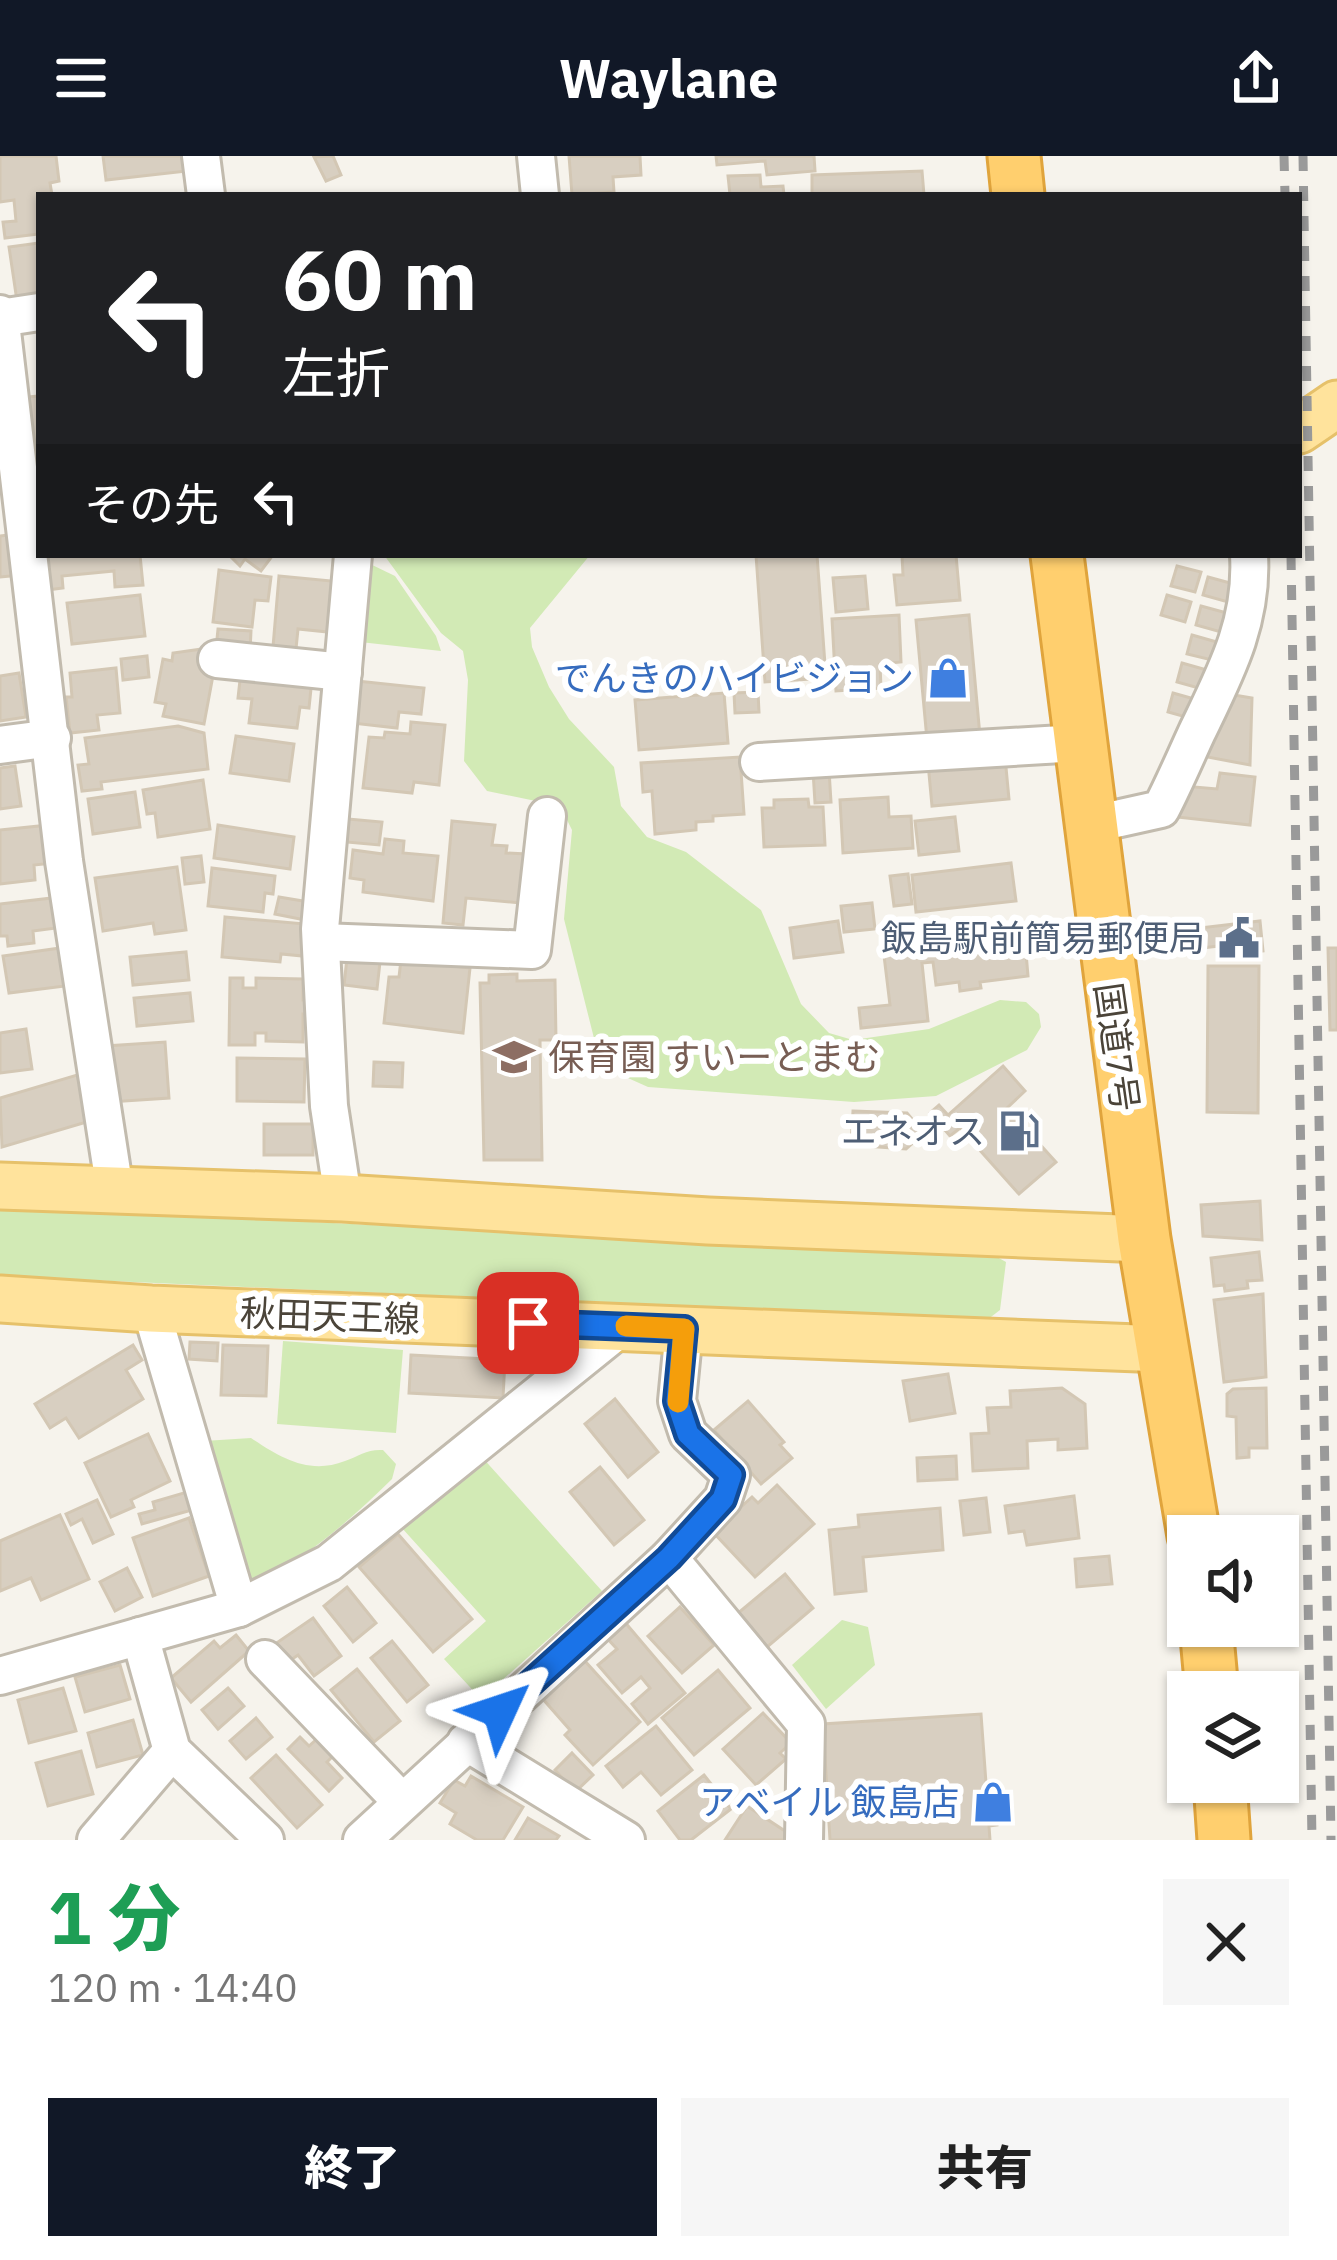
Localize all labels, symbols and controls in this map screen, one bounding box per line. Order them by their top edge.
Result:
text: Waylane [559,43,778,113]
icon: menu [48,45,114,111]
icon: share [1223,45,1289,111]
text: 60 m [282,224,478,333]
icon: left [84,240,240,396]
text: 左折 [282,338,390,408]
icon: left [243,468,309,534]
text: その先 [84,475,219,533]
place label: でんきのハイビジョン [555,654,914,701]
shop icon: でんきのハイビジョン [925,655,971,701]
place label: 飯島駅前簡易郵便局 [881,914,1205,961]
public building icon: 飯島駅前簡易郵便局 [1216,915,1262,961]
street label: 国道7号 [1085,979,1150,1114]
place label: 保育園 すいーとまむ [548,1033,881,1080]
school or university icon: 保育園 すいーとまむ [491,1034,537,1080]
place label: エネオス [841,1107,985,1154]
fuel station icon: エネオス [996,1108,1042,1154]
pin [477,1272,579,1374]
street label: 秋田天王線 [239,1289,421,1342]
icon: arrive [495,1290,561,1356]
map controls [1167,1515,1299,1803]
button: sound [1167,1515,1299,1647]
position arrow [437,1648,563,1774]
button: layers [1167,1671,1299,1803]
place label: アベイル 飯島店 [699,1778,959,1825]
shop icon: アベイル 飯島店 [970,1779,1016,1825]
text: 1 分 [48,1870,180,1964]
button: close [1163,1879,1289,2005]
text: 120 m · 14:40 [48,1962,298,2013]
button: 終了 [48,2098,657,2236]
button: 共有 [681,2098,1289,2236]

